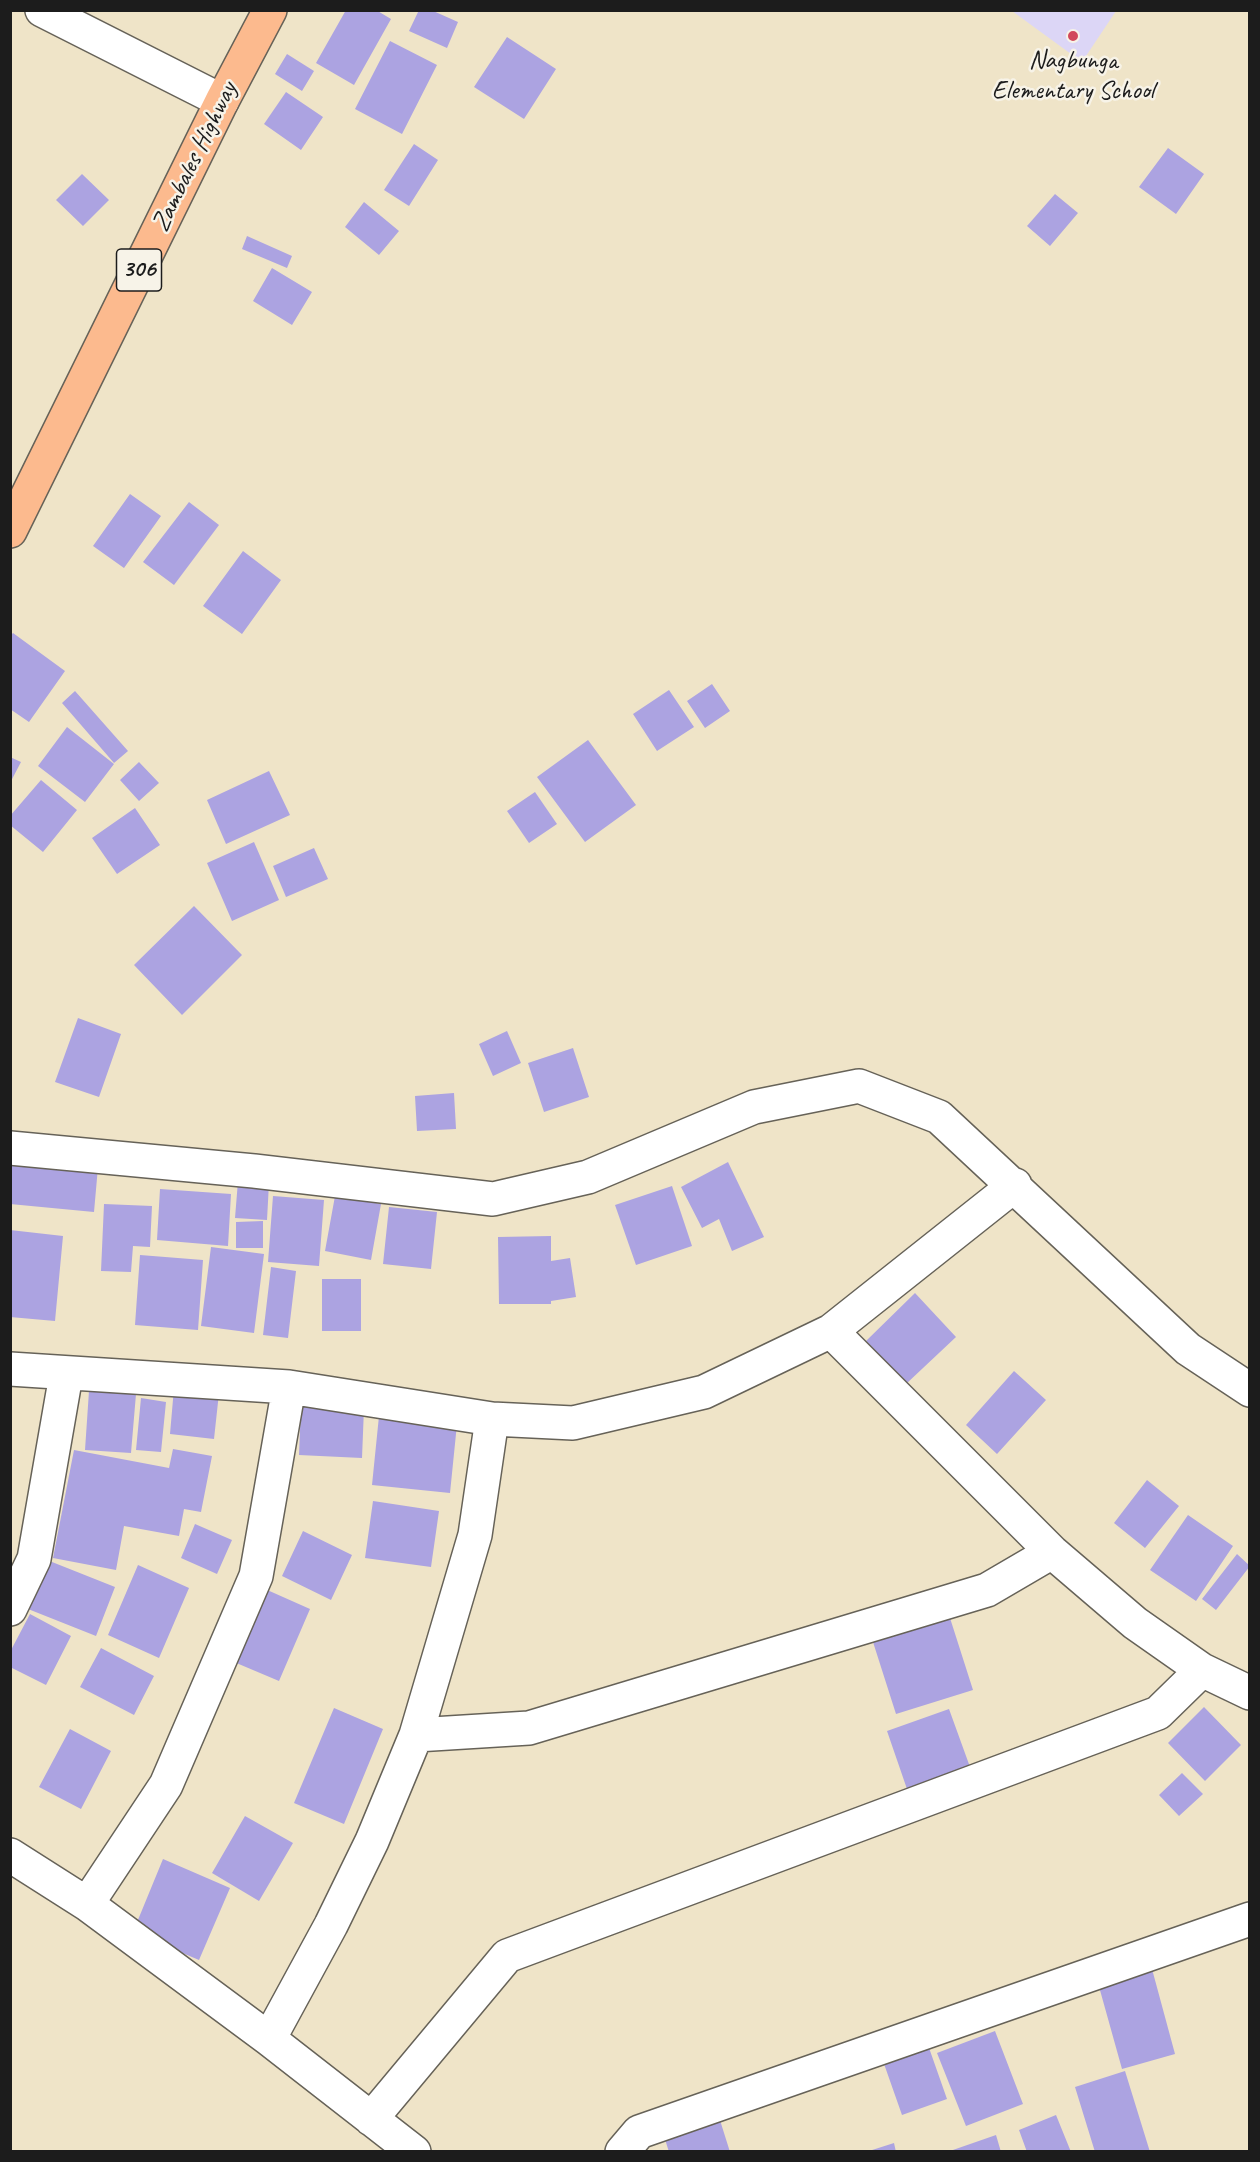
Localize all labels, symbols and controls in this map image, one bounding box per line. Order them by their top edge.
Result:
marker: Nagbunga Elementary School [1066,29,1080,43]
place label: Nagbunga Elementary School [992,45,1154,106]
street label: Zambales Highway [145,77,245,237]
road number: 306 [116,249,162,291]

